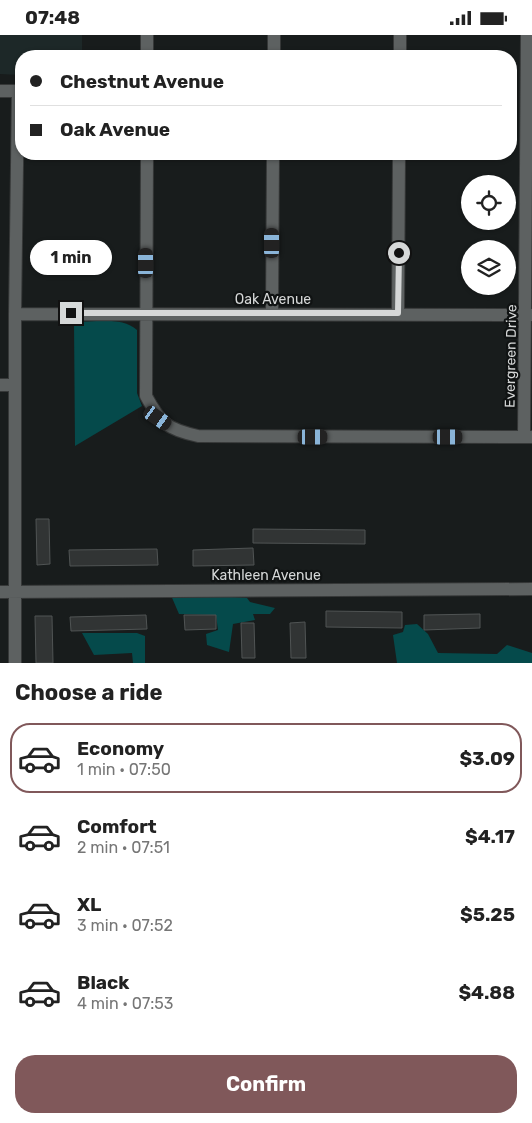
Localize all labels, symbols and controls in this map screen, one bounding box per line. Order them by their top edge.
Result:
text: 07:48 [25,6,80,29]
text: Chestnut Avenue [60,70,224,93]
text: Oak Avenue [60,118,170,141]
map controls [461,175,516,295]
button: locate [461,175,516,230]
car [264,228,279,258]
button: layers [461,240,516,295]
callout: 1 min [30,241,112,275]
route start [388,242,410,264]
text: 1 min [51,248,91,267]
car [138,248,153,278]
street label: Oak Avenue [235,291,311,308]
route end [60,302,82,324]
street label: Evergreen Drive [502,304,520,408]
car [141,403,174,433]
car [298,430,328,445]
car [433,430,463,445]
street label: Kathleen Avenue [211,567,321,584]
text: Choose a ride [15,679,162,706]
icon: car [17,736,62,781]
text: Economy [77,737,164,760]
text: $3.09 [459,747,515,770]
text: 1 min · 07:50 [77,760,171,779]
icon: car [17,814,62,859]
text: Comfort [77,815,157,838]
text: $4.17 [465,825,515,848]
text: 2 min · 07:51 [77,838,170,857]
icon: car [17,892,62,937]
text: XL [77,893,101,916]
text: $5.25 [460,903,515,926]
text: 3 min · 07:52 [77,916,173,935]
icon: car [17,970,62,1015]
text: Black [77,971,129,994]
text: $4.88 [458,981,515,1004]
text: 4 min · 07:53 [77,994,173,1013]
button: Confirm [15,1055,517,1113]

